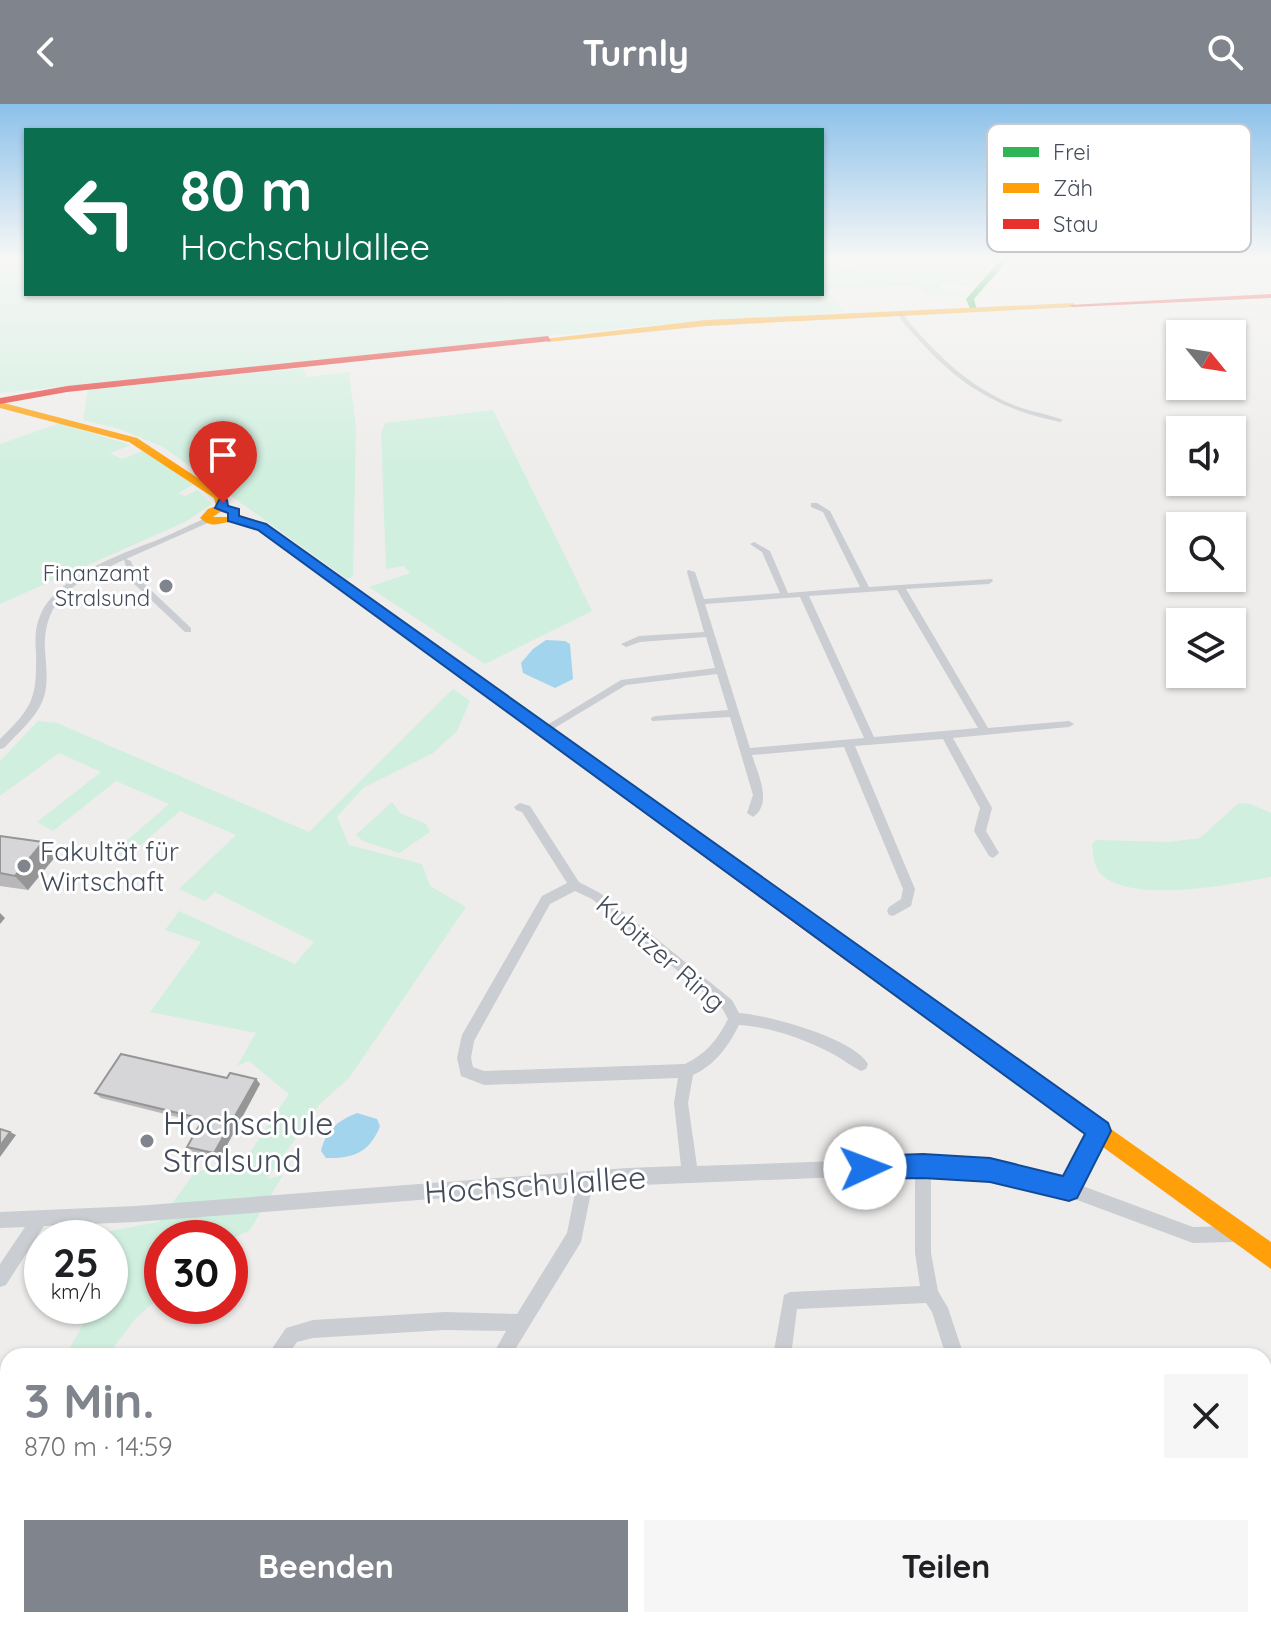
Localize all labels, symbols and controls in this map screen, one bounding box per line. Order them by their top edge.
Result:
icon: back [24,30,68,74]
text: Turnly [582,30,689,75]
icon: search [1203,30,1247,74]
legend [987,124,1251,252]
text: Frei [1053,138,1090,166]
text: 80 m [180,155,312,225]
icon: left [48,160,152,264]
text: Zäh [1053,174,1093,202]
text: Stau [1053,210,1098,238]
text: Hochschulallee [180,224,430,269]
north arrow [1166,320,1246,400]
map controls [1166,320,1246,688]
button: sound [1166,416,1246,496]
pin [189,421,257,503]
icon: arrive [201,433,245,477]
button: search [1166,512,1246,592]
place label: Finanzamt Stralsund [43,559,150,612]
marker: Finanzamt Stralsund [157,577,175,595]
button: layers [1166,608,1246,688]
place label: Fakultät für Wirtschaft [40,835,179,898]
marker: Fakultät für Wirtschaft [15,857,33,875]
street label: Kubitzer Ring [590,888,732,1018]
place label: Hochschule Stralsund [163,1103,333,1180]
position arrow [823,1126,907,1210]
marker: Hochschule Stralsund [138,1132,156,1150]
street label: Hochschulallee [423,1156,647,1212]
speed limit sign: 30 [144,1220,248,1324]
text: 25 [53,1237,99,1287]
text: km/h [51,1279,101,1304]
text: 3 Min. [24,1370,154,1430]
button: close [1164,1374,1248,1458]
text: 870 m · 14:59 [24,1430,173,1463]
button: Beenden [24,1520,628,1612]
button: Teilen [644,1520,1248,1612]

